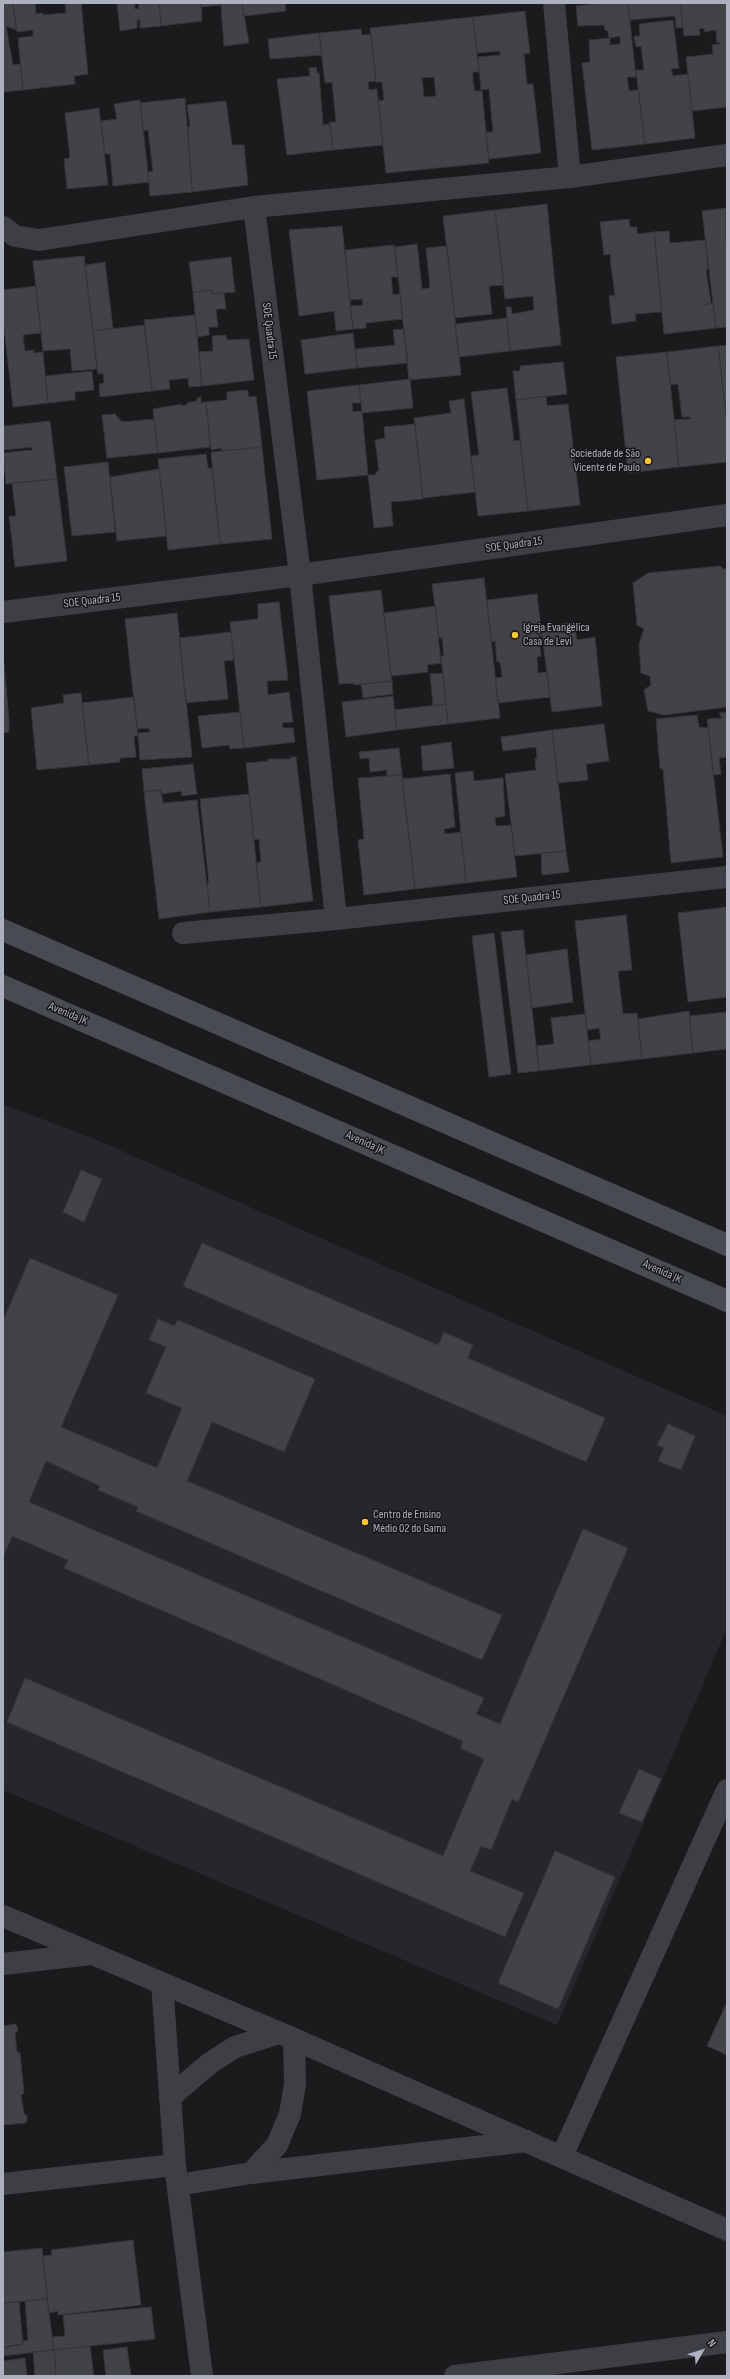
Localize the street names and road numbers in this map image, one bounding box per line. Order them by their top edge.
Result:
street label: SOE Quadra 15 [258,302,280,360]
street label: SOE Quadra 15 [485,534,543,556]
street label: SOE Quadra 15 [63,590,121,612]
street label: SOE Quadra 15 [503,888,561,908]
street label: Avenida JK [46,999,90,1029]
street label: Avenida JK [343,1128,387,1158]
street label: Avenida JK [640,1257,684,1287]

